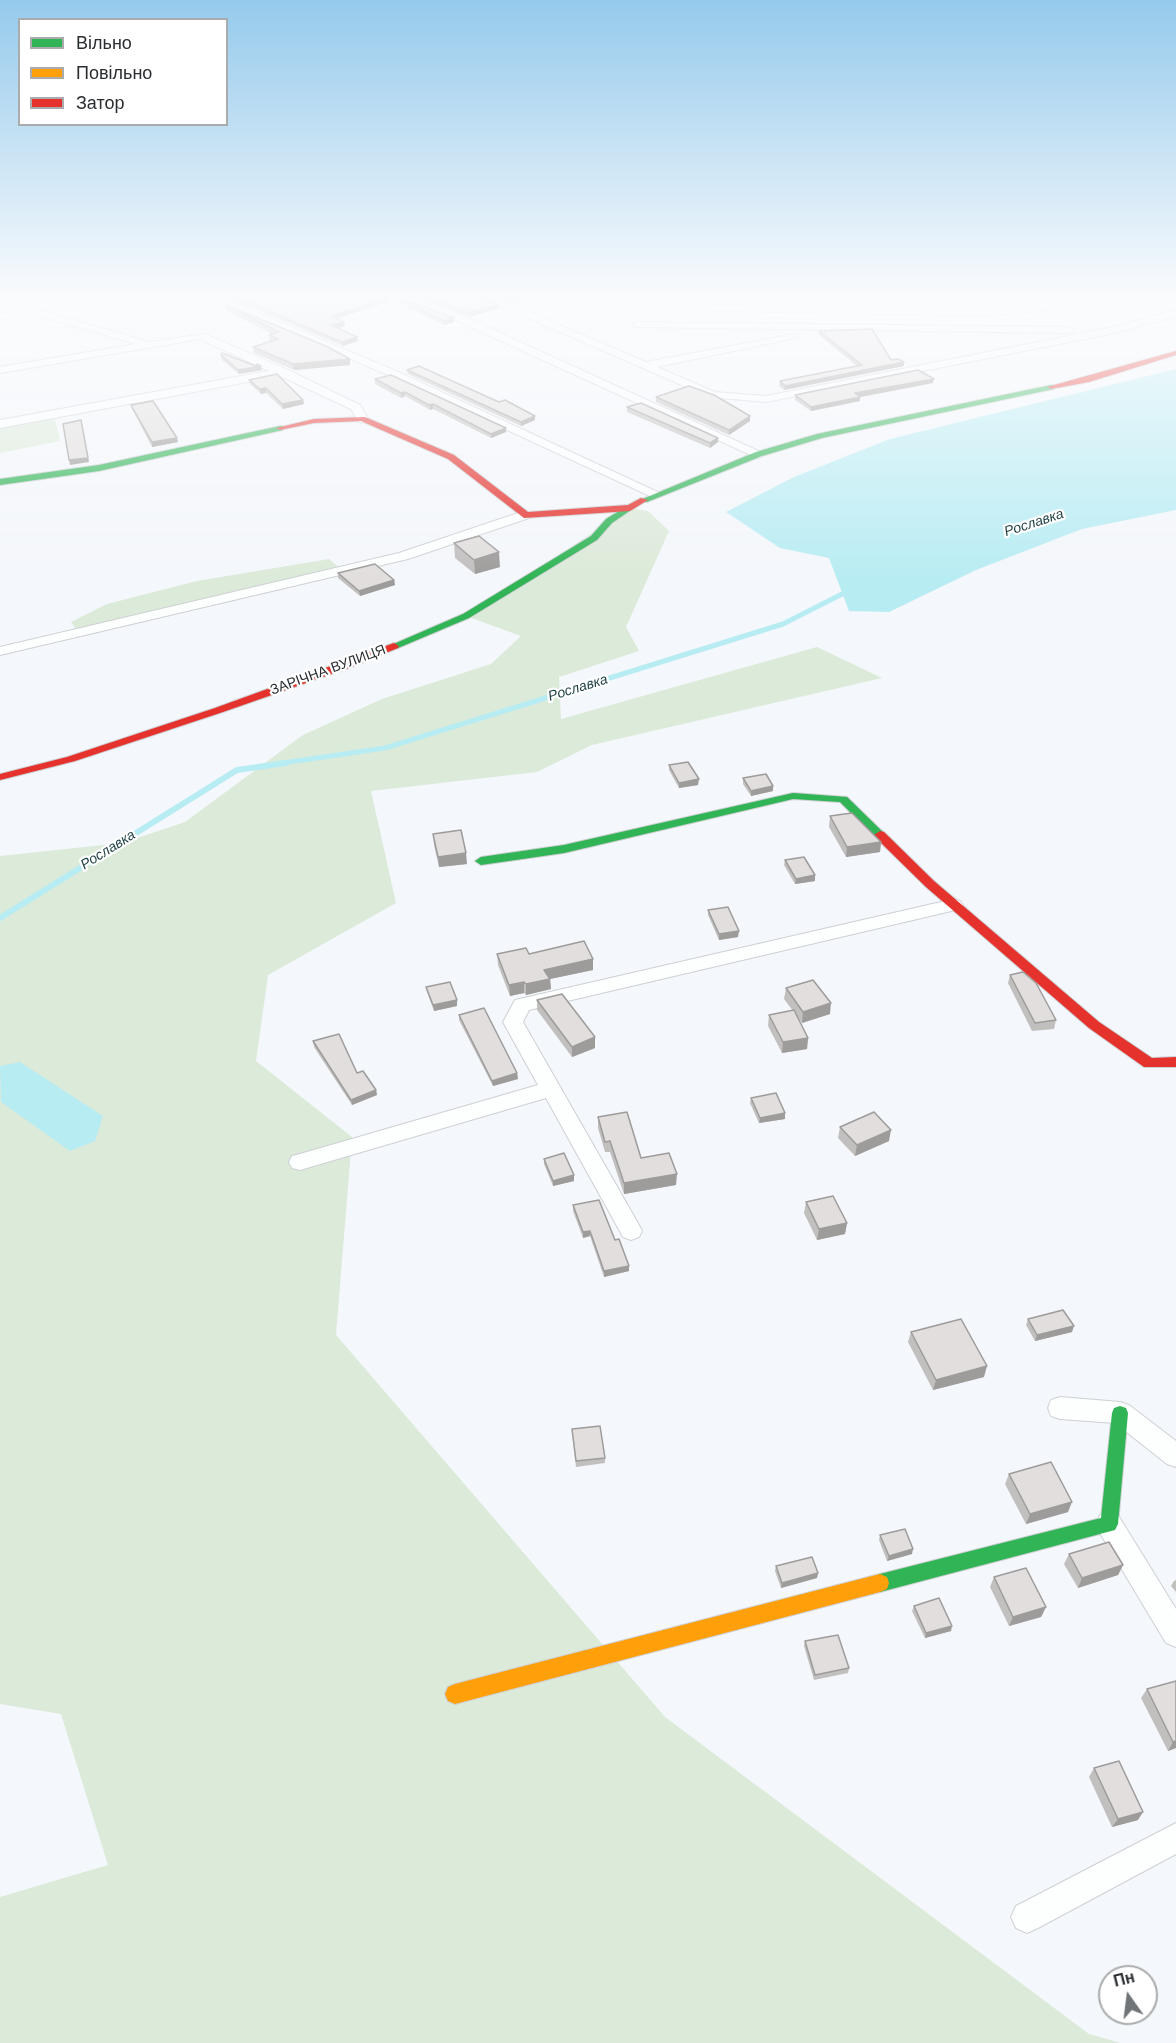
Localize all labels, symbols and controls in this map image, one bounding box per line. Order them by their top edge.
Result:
legend [18,18,228,126]
text: Вільно [76,32,132,53]
text: Повільно [76,62,152,83]
text: Затор [76,92,125,113]
water label: Рославка [1002,506,1066,540]
street label: ЗАРІЧНА ВУЛИЦЯ [268,641,388,699]
water label: Рославка [546,671,610,705]
water label: Рославка [78,827,138,873]
north arrow [1098,1965,1158,2025]
text: Пн [1111,1967,1137,1991]

